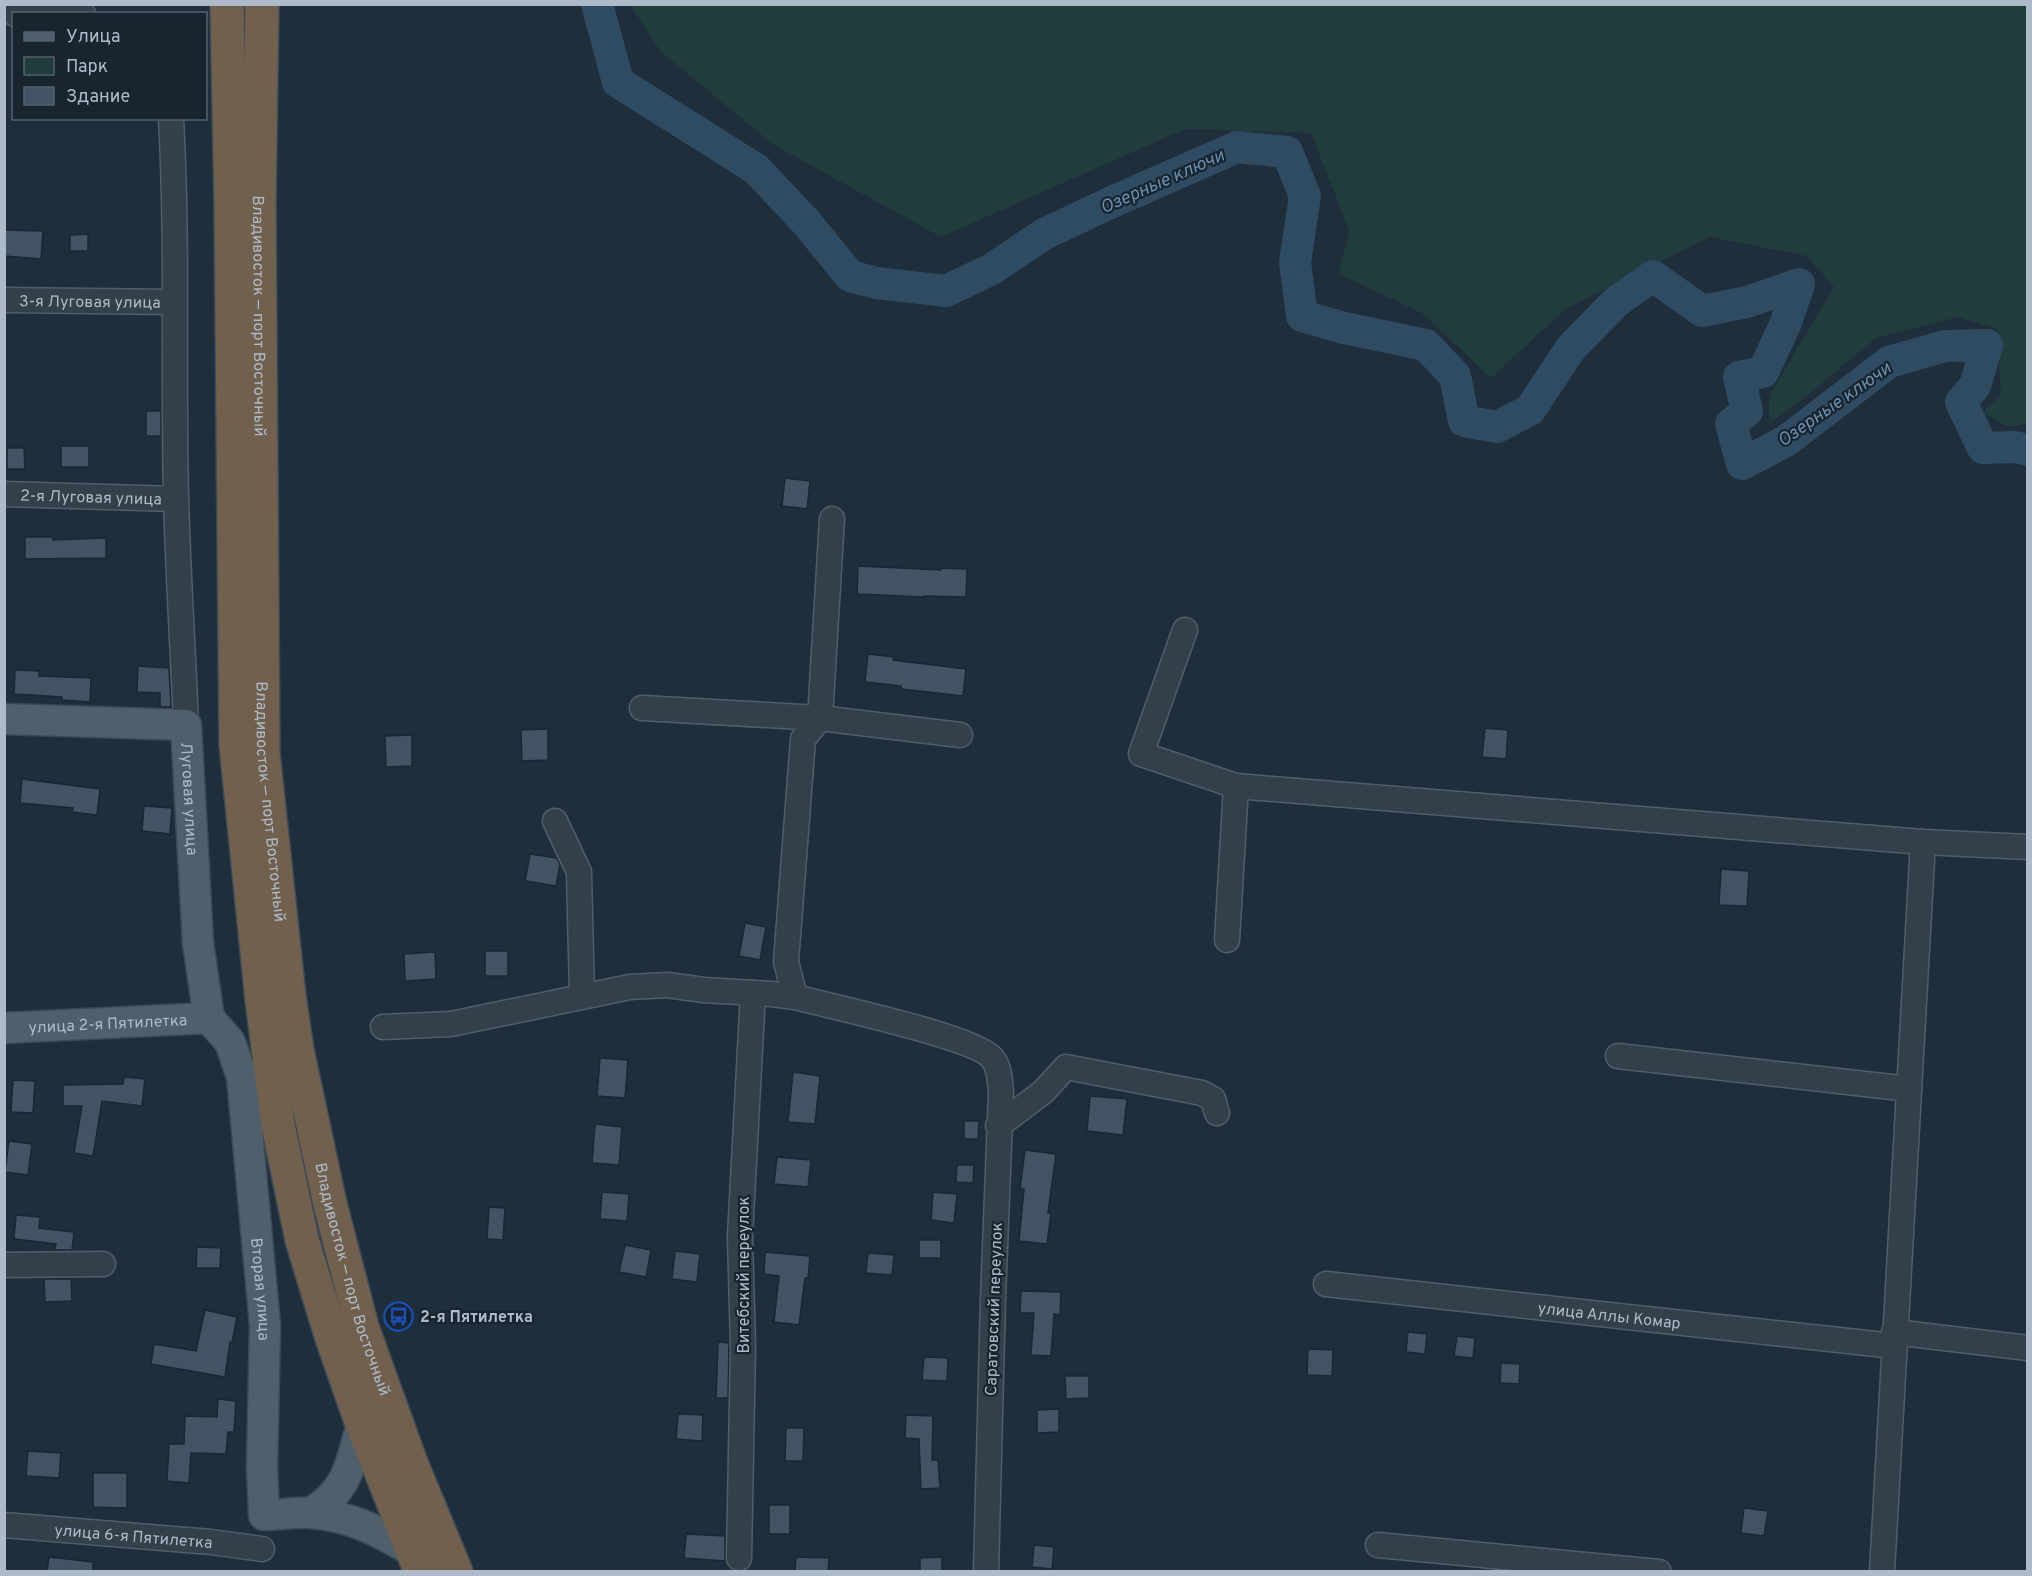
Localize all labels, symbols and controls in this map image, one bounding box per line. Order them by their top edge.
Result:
legend [12,12,207,120]
text: Улица [66,26,120,49]
text: Парк [66,56,108,79]
text: Здание [66,86,130,109]
water label: Озерные ключи [1097,144,1229,220]
street label: Владивосток — порт Восточный [247,195,269,437]
street label: 3-я Луговая улица [19,292,161,314]
water label: Озерные ключи [1774,357,1897,453]
street label: 2-я Луговая улица [20,486,162,511]
street label: Владивосток — порт Восточный [250,681,289,923]
street label: Луговая улица [175,742,201,856]
street label: улица 2-я Пятилетка [28,1011,188,1039]
street label: Владивосток — порт Восточный [309,1161,394,1399]
street label: Витебский переулок [735,1196,755,1354]
street label: Саратовский переулок [982,1222,1008,1396]
street label: Вторая улица [245,1237,273,1341]
street label: улица Аллы Комар [1537,1299,1682,1335]
bus stop icon: 2-я Пятилетка [383,1300,415,1332]
place label: 2-я Пятилетка [420,1308,533,1328]
street label: улица 6-я Пятилетка [54,1521,213,1554]

